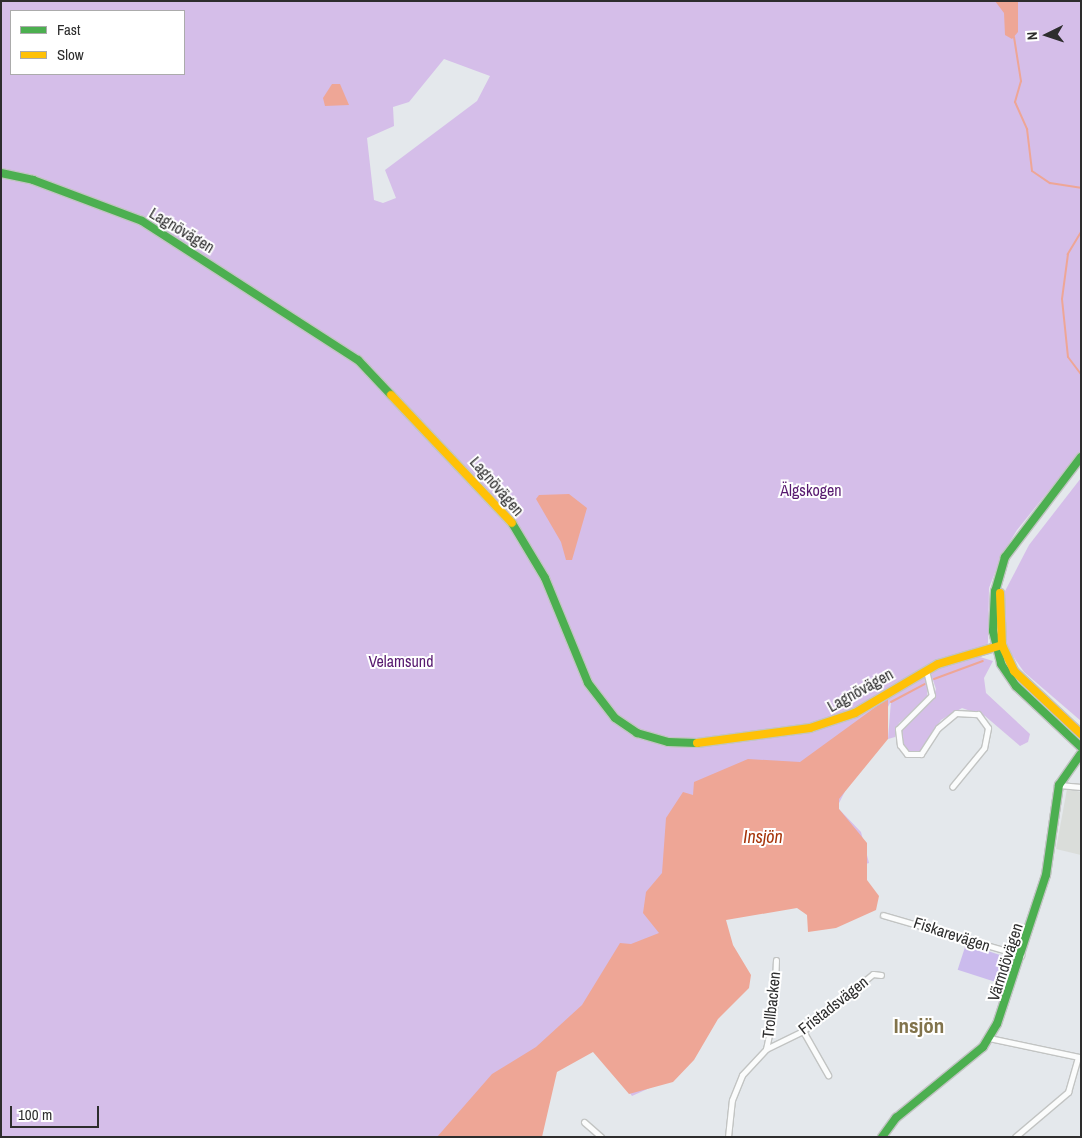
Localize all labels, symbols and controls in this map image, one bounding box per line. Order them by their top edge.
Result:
legend [10,10,185,75]
north arrow [1022,10,1072,60]
text: Fast [57,19,80,40]
text: N [1023,31,1041,41]
text: Slow [57,44,84,65]
street label: Lagnövägen [146,203,218,257]
street label: Lagnövägen [466,452,528,520]
park label: Älgskogen [780,480,842,500]
park label: Velamsund [369,651,433,671]
street label: Lagnövägen [824,664,896,716]
water label: Insjön [743,826,783,848]
street label: Fiskarevägen [911,913,993,955]
street label: Värmdövägen [983,921,1027,1003]
street label: Trollbacken [758,971,784,1039]
street label: Fristadsvägen [794,972,872,1038]
district label: Insjön [894,1013,944,1039]
scale bar [12,1096,101,1128]
text: 100 m [18,1104,52,1125]

